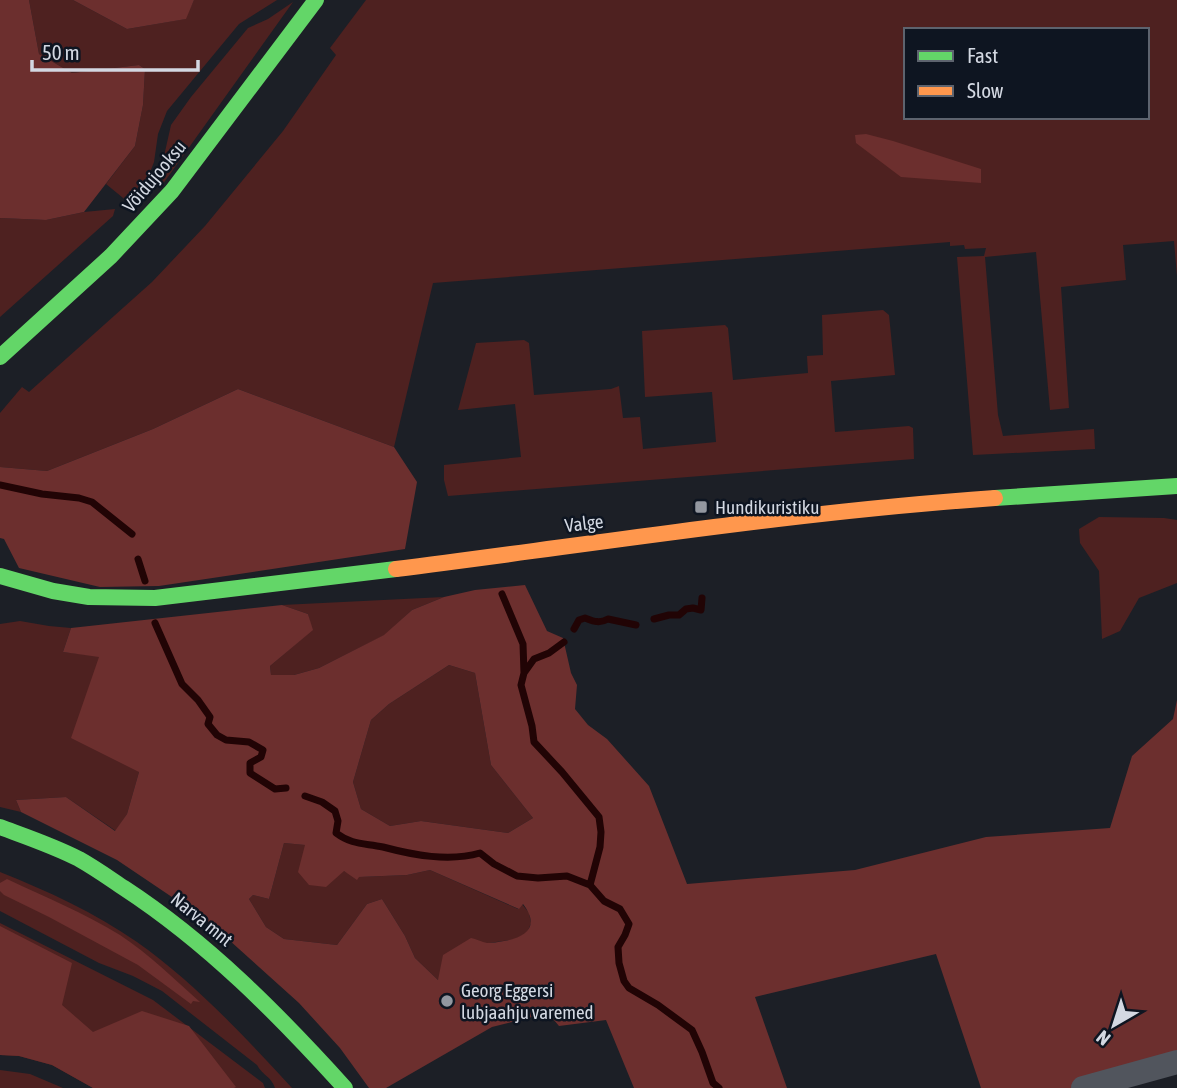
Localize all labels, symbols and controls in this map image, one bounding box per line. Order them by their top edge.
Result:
scale bar [32,28,198,72]
legend [904,28,1149,119]
text: 50 m [42,40,80,64]
text: Fast [967,43,998,67]
text: Slow [967,78,1004,102]
street label: Võidujooksu [118,136,190,216]
place label: Hundikuristiku [715,496,819,518]
marker: Hundikuristiku [693,499,709,515]
street label: Valge [563,510,605,536]
street label: Narva mnt [167,887,237,951]
place label: Georg Eggersi lubjaahju varemed [461,979,594,1023]
north arrow [1079,990,1149,1060]
marker: Georg Eggersi lubjaahju varemed [439,993,455,1009]
text: N [1092,1026,1115,1050]

